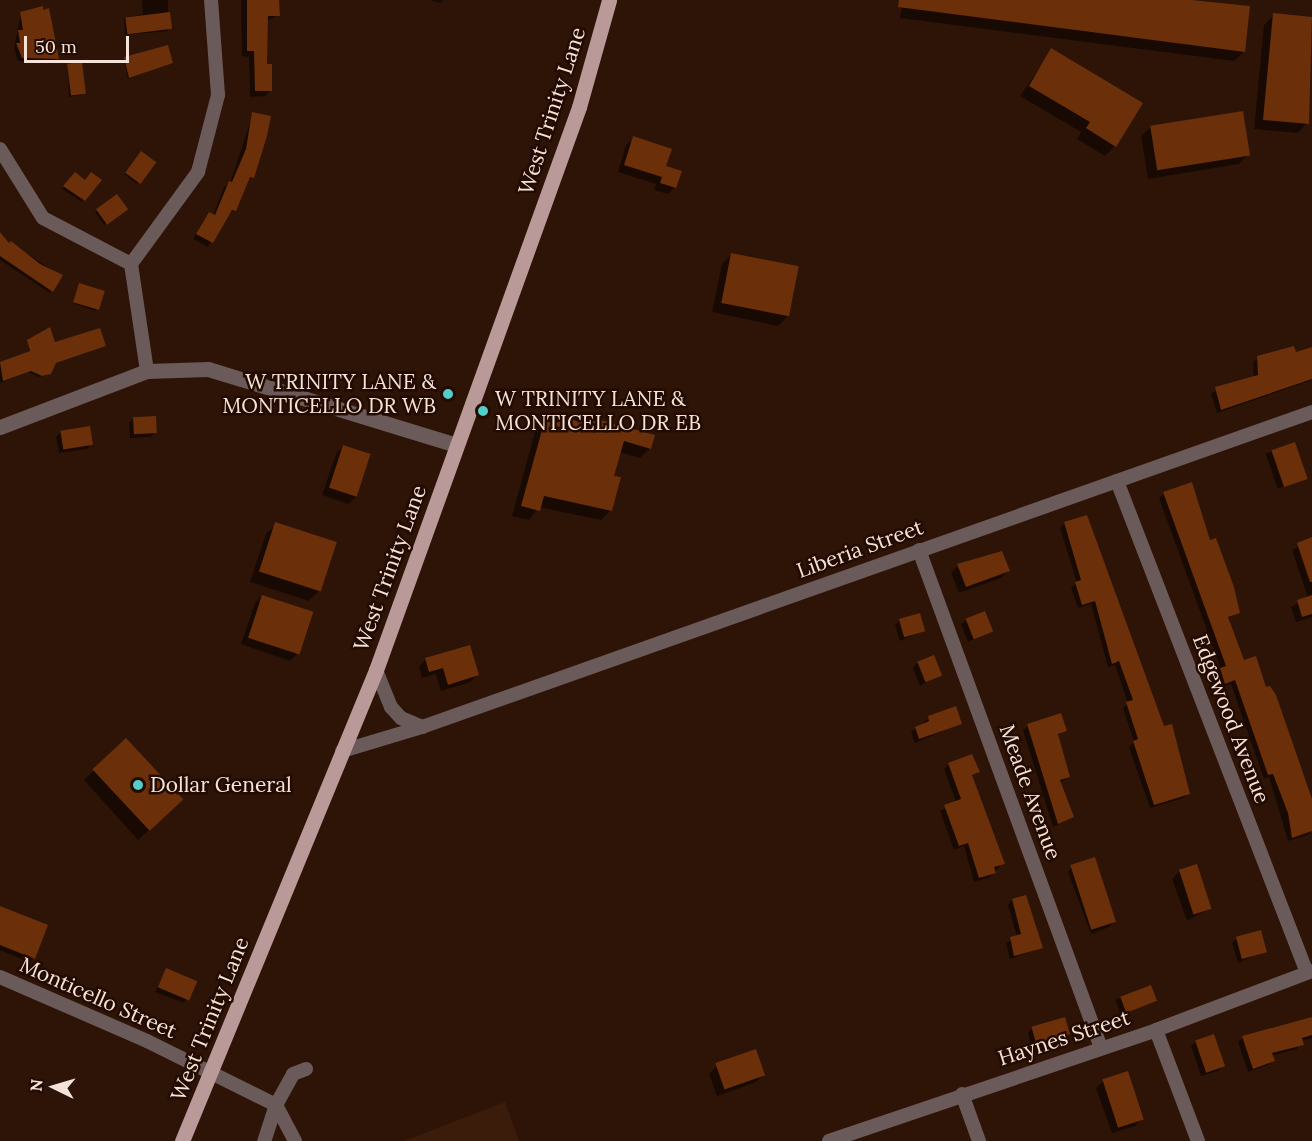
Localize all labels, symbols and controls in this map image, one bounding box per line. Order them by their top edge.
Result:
scale bar [27,24,132,62]
street label: West Trinity Lane [513,24,591,198]
text: 50 m [35,35,77,58]
place label: W TRINITY LANE & MONTICELLO DR WB [222,369,436,419]
place label: W TRINITY LANE & MONTICELLO DR EB [495,386,701,436]
marker: W TRINITY LANE & MONTICELLO DR WB [441,387,455,401]
marker: W TRINITY LANE & MONTICELLO DR EB [476,404,490,418]
street label: West Trinity Lane [348,482,432,654]
street label: Liberia Street [793,514,927,584]
street label: Edgewood Avenue [1187,631,1275,807]
street label: Meade Avenue [994,721,1066,863]
place label: Dollar General [150,772,292,798]
marker: Dollar General [131,778,145,792]
street label: West Trinity Lane [166,933,254,1105]
street label: Monticello Street [16,952,180,1044]
street label: Haynes Street [995,1005,1133,1071]
north arrow [24,1057,84,1117]
text: N [26,1078,47,1092]

